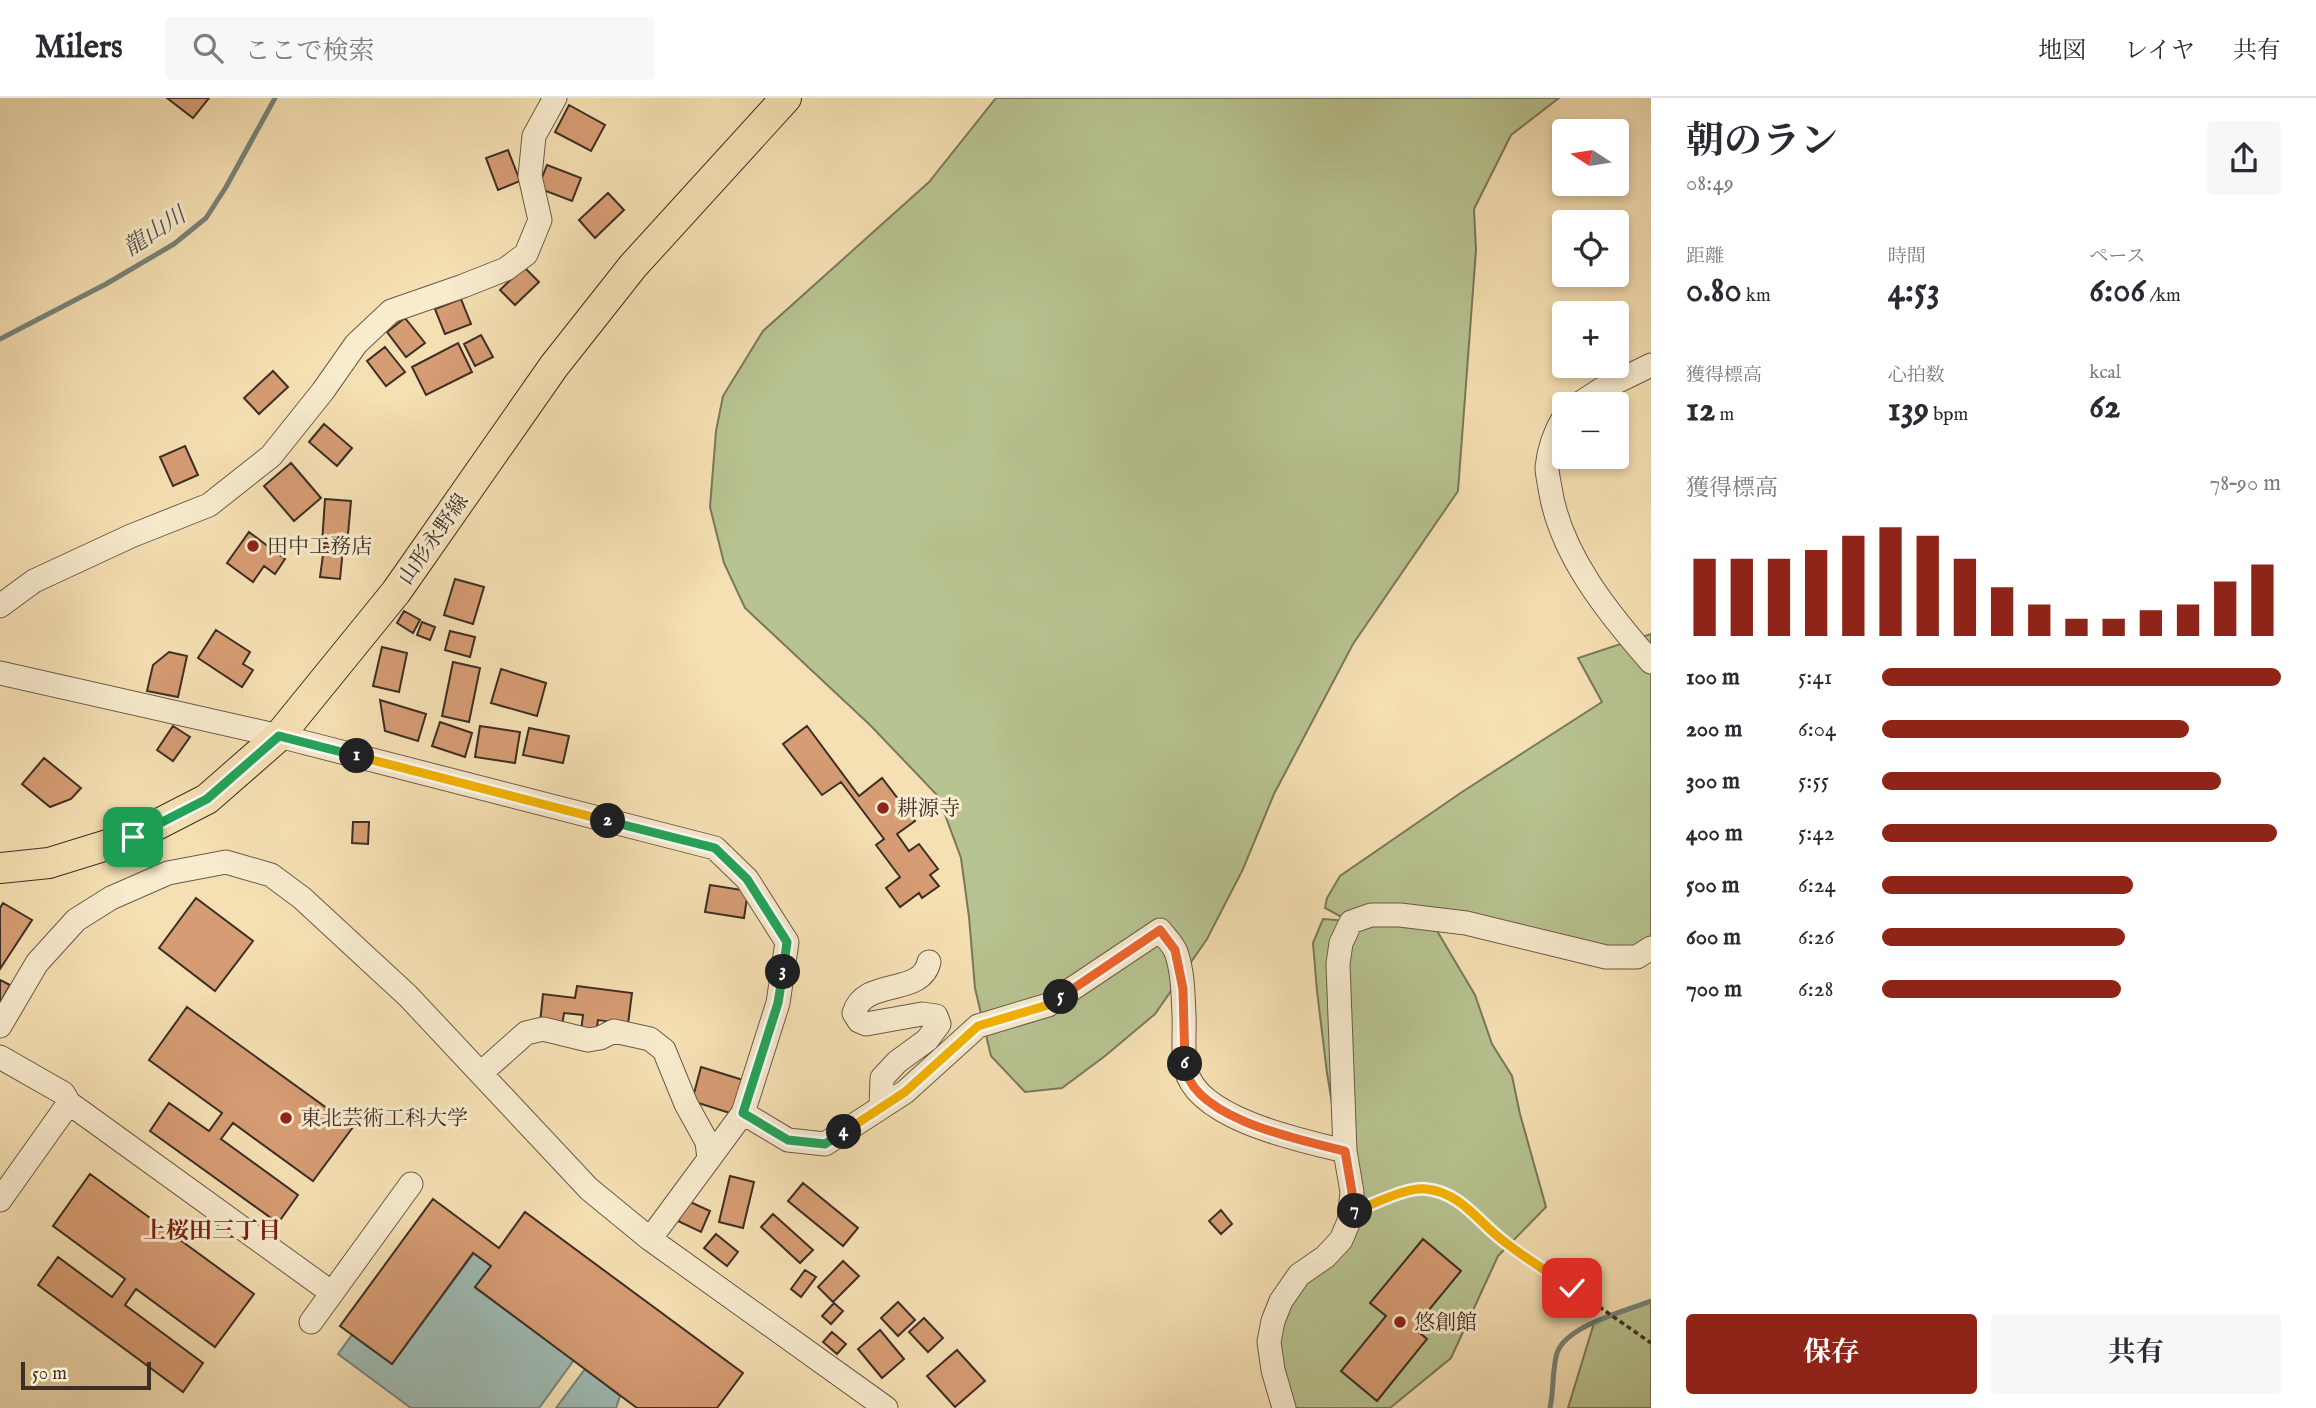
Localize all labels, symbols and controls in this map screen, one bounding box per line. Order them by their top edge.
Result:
search box [165,17,655,80]
text: Milers [35,27,123,69]
icon: search [189,29,227,67]
text: ここで検索 [245,35,375,68]
text: 地図 [2038,36,2086,67]
text: レイヤ [2124,36,2195,67]
text: 共有 [2233,36,2281,67]
north arrow [1552,119,1629,196]
map controls [1552,119,1629,469]
text: 朝のラン [1686,119,1838,167]
button: share [2207,121,2281,195]
text: 08:49 [1686,169,1734,198]
water label: 龍山川 [118,200,194,263]
button: locate [1552,210,1629,287]
text: 距離 [1686,245,1724,269]
text: 時間 [1888,245,1926,269]
text: ペース [2089,245,2145,269]
text: 0.80 [1686,269,1742,314]
text: 4:53 [1888,269,1940,314]
text: 6:06 [2089,269,2145,314]
text: km [1742,284,1771,308]
text: /km [2145,284,2181,308]
button: + [1552,301,1629,378]
text: kcal [2089,361,2121,385]
text: 獲得標高 [1686,364,1762,388]
text: 心拍数 [1888,364,1945,388]
text: 62 [2089,385,2121,430]
text: 12 [1686,388,1715,433]
text: 139 [1888,388,1929,433]
button: − [1552,392,1629,469]
text: m [1715,403,1734,427]
text: bpm [1929,403,1968,427]
text: 78–90 m [2209,469,2281,498]
text: 獲得標高 [1686,474,1778,503]
street label: 山形永野線 [393,489,475,591]
place label: 田中工務店 [267,534,372,561]
marker: 田中工務店 [245,538,261,554]
text: 100 m [1686,663,1740,692]
text: 5:41 [1798,663,1832,692]
text: 200 m [1686,715,1742,744]
text: 6:04 [1798,715,1836,744]
pin: 1 [340,738,374,774]
text: 1 [353,743,360,767]
text: 300 m [1686,767,1740,796]
text: 5:55 [1798,767,1829,796]
place label: 耕源寺 [897,796,960,823]
marker: 耕源寺 [875,800,891,816]
pin: 2 [590,804,626,838]
pin [103,807,163,867]
text: 2 [603,808,612,832]
icon: arrive [114,818,152,856]
text: 400 m [1686,819,1743,848]
text: 5:42 [1798,819,1834,848]
text: 500 m [1686,871,1740,900]
text: 6:24 [1798,871,1836,900]
text: 600 m [1686,923,1741,952]
text: 6:26 [1798,923,1834,952]
pin: 3 [766,954,800,990]
text: 3 [779,959,786,983]
text: 700 m [1686,975,1742,1004]
text: 6:28 [1798,975,1834,1004]
pin: 5 [1044,979,1078,1014]
text: 5 [1057,984,1064,1008]
pin: 6 [1168,1046,1202,1082]
text: 6 [1180,1051,1189,1075]
place label: 東北芸術工科大学 [300,1106,468,1133]
marker: 東北芸術工科大学 [278,1110,294,1126]
pin: 4 [826,1114,862,1150]
text: 4 [839,1119,848,1143]
pin: 7 [1338,1194,1372,1228]
text: 7 [1350,1198,1359,1222]
district label: 上桜田三丁目 [143,1217,281,1246]
pin [1542,1258,1602,1318]
icon: check [1553,1269,1591,1307]
place label: 悠創館 [1414,1310,1477,1337]
marker: 悠創館 [1392,1314,1408,1330]
button: 保存 [1686,1314,1977,1394]
button: 共有 [1991,1314,2281,1394]
scale bar [21,1359,150,1391]
text: 50 m [32,1362,67,1386]

